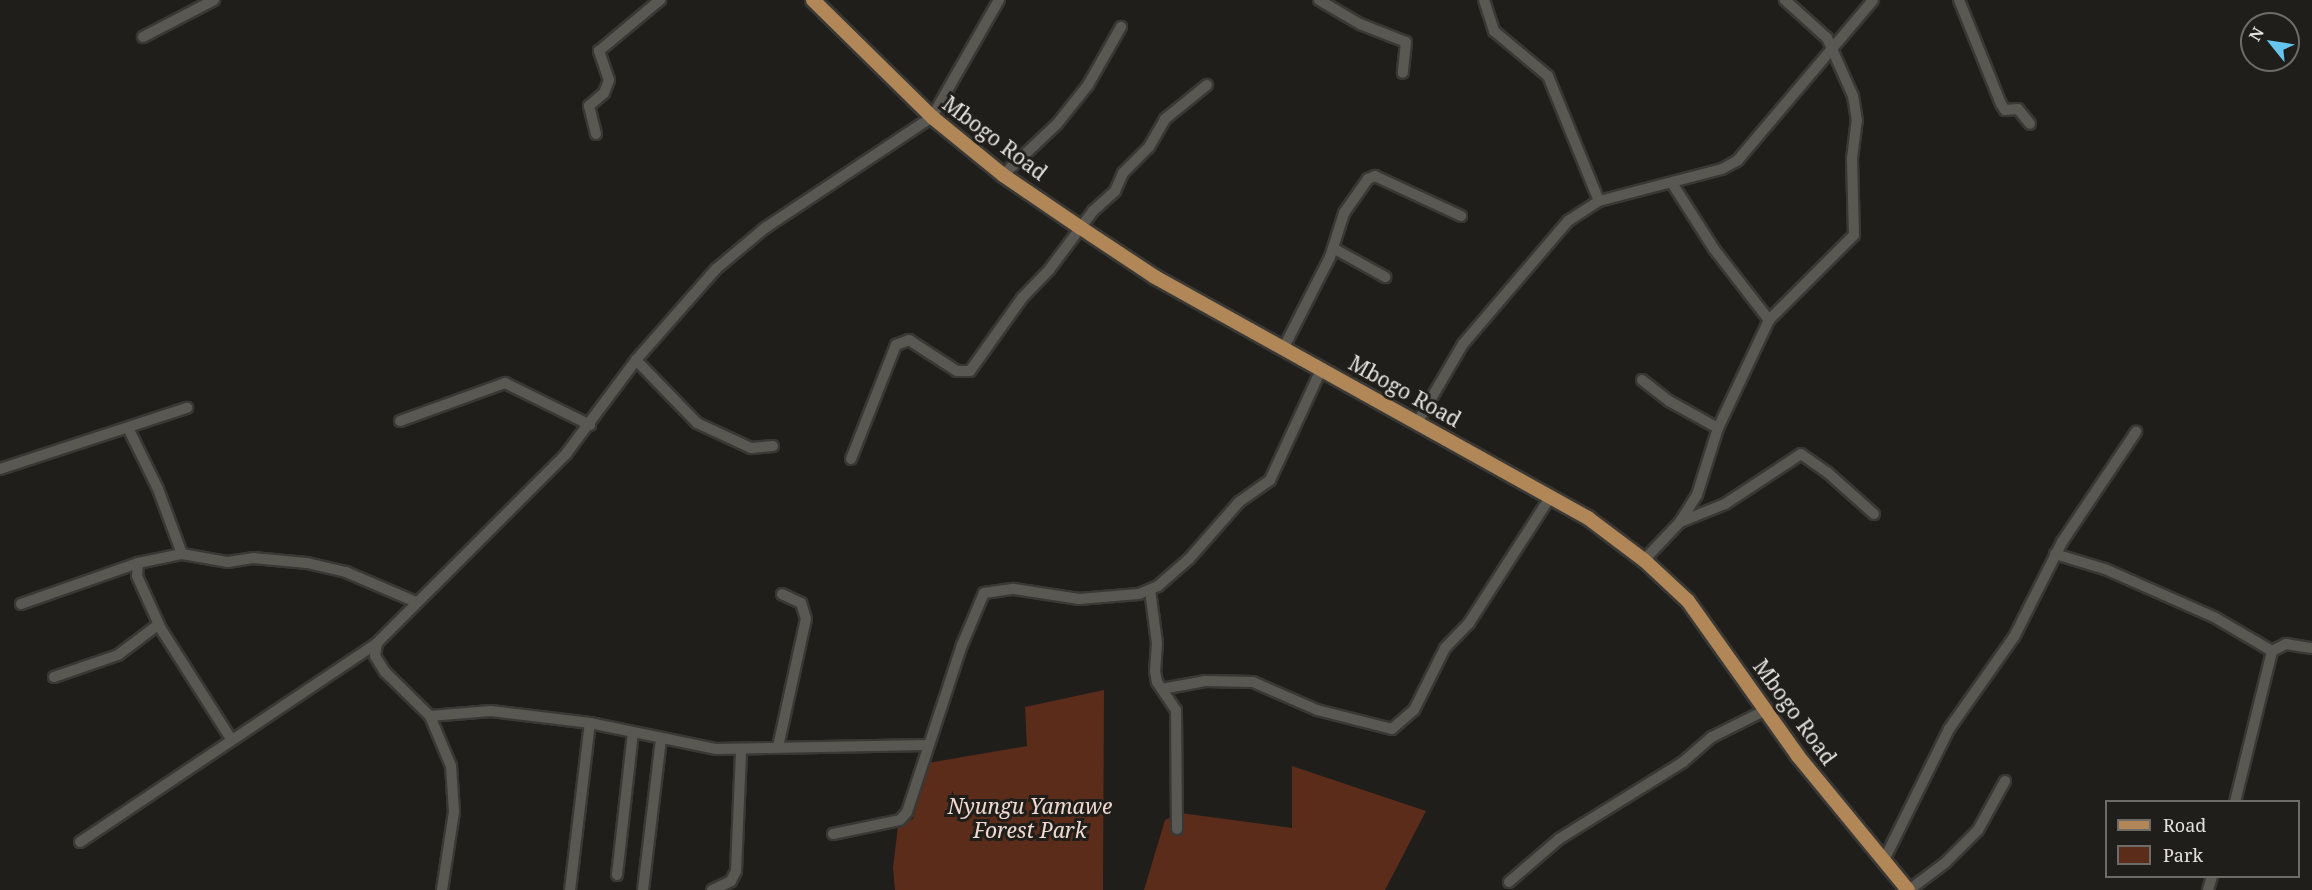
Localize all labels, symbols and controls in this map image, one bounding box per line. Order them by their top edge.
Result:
north arrow [2240,12,2300,72]
text: N [2243,23,2269,45]
street label: Mbogo Road [938,91,1052,185]
street label: Mbogo Road [1345,350,1465,432]
street label: Mbogo Road [1748,654,1842,770]
park label: Nyungu Yamawe Forest Park [948,793,1112,843]
legend [2105,800,2300,878]
text: Road [2163,813,2206,837]
text: Park [2163,843,2203,867]

